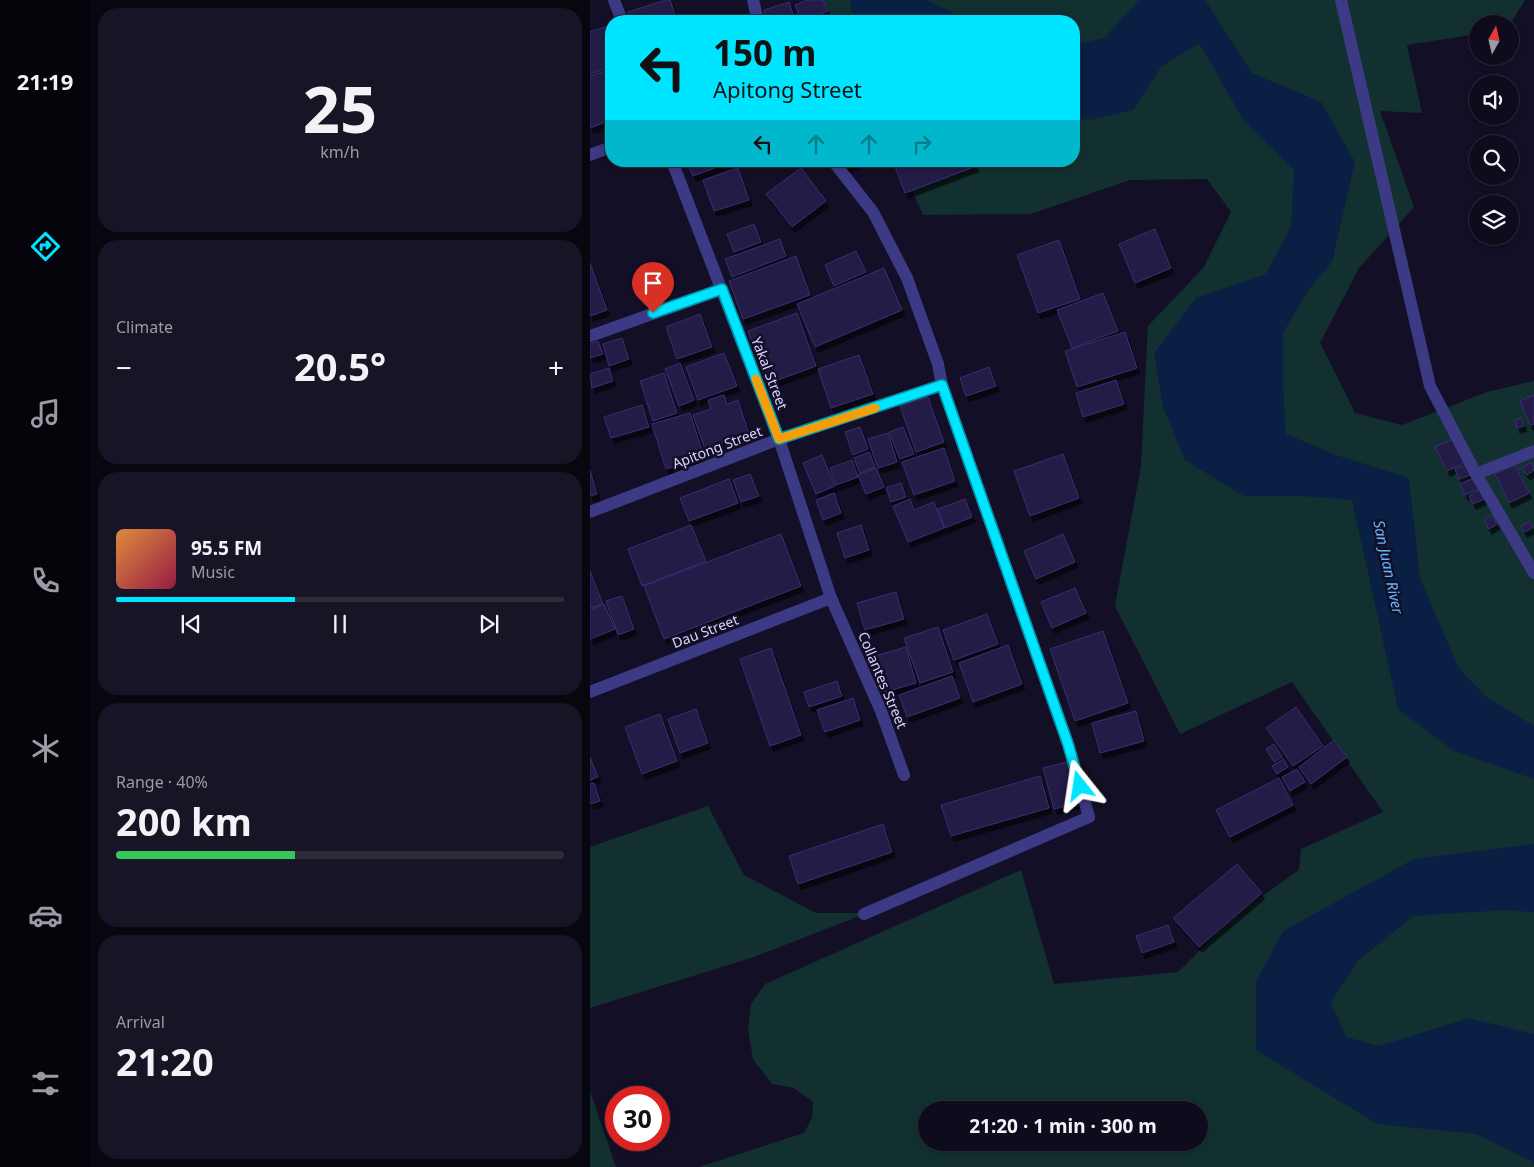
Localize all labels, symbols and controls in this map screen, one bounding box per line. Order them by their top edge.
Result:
north arrow [1469,15,1519,65]
map controls [1469,15,1519,245]
text: 150 m [713,29,816,76]
icon: left [630,35,695,100]
text: 25 [303,64,377,152]
text: 21:19 [17,66,73,96]
text: Apitong Street [713,74,862,104]
button: sound [1469,75,1519,125]
icon: left [749,130,777,158]
icon: ahead [802,130,830,158]
icon: ahead [855,130,883,158]
icon: right [908,130,936,158]
button: search [1469,135,1519,185]
text: km/h [320,141,360,163]
button: layers [1469,195,1519,245]
icon: directions [28,229,63,264]
pin [632,262,674,313]
icon: arrive [639,269,667,297]
text: Climate [116,316,173,338]
street label: Yakal Street [747,334,793,412]
text: 20.5° [294,340,386,392]
text: − [116,348,132,386]
text: + [548,348,564,386]
icon: music [28,396,63,431]
street label: Apitong Street [669,421,765,473]
water label: San Juan River [1369,518,1409,617]
text: 95.5 FM [191,535,262,561]
text: Music [191,561,235,583]
icon: phone [28,563,63,598]
icon: previous [177,610,205,638]
icon: pause [326,610,354,638]
icon: next [475,610,503,638]
street label: Dau Street [669,610,741,652]
street label: Collantes Street [854,629,912,731]
icon: climate [28,731,63,766]
position arrow [1053,759,1105,811]
text: Range · 40% [116,771,208,793]
text: 200 km [116,795,252,847]
icon: car [28,898,63,933]
text: Arrival [116,1011,165,1033]
text: 21:20 [116,1035,214,1087]
icon: filters [28,1066,63,1101]
speed limit sign: 30 [605,1086,670,1151]
text: 21:20 · 1 min · 300 m [969,1113,1157,1139]

